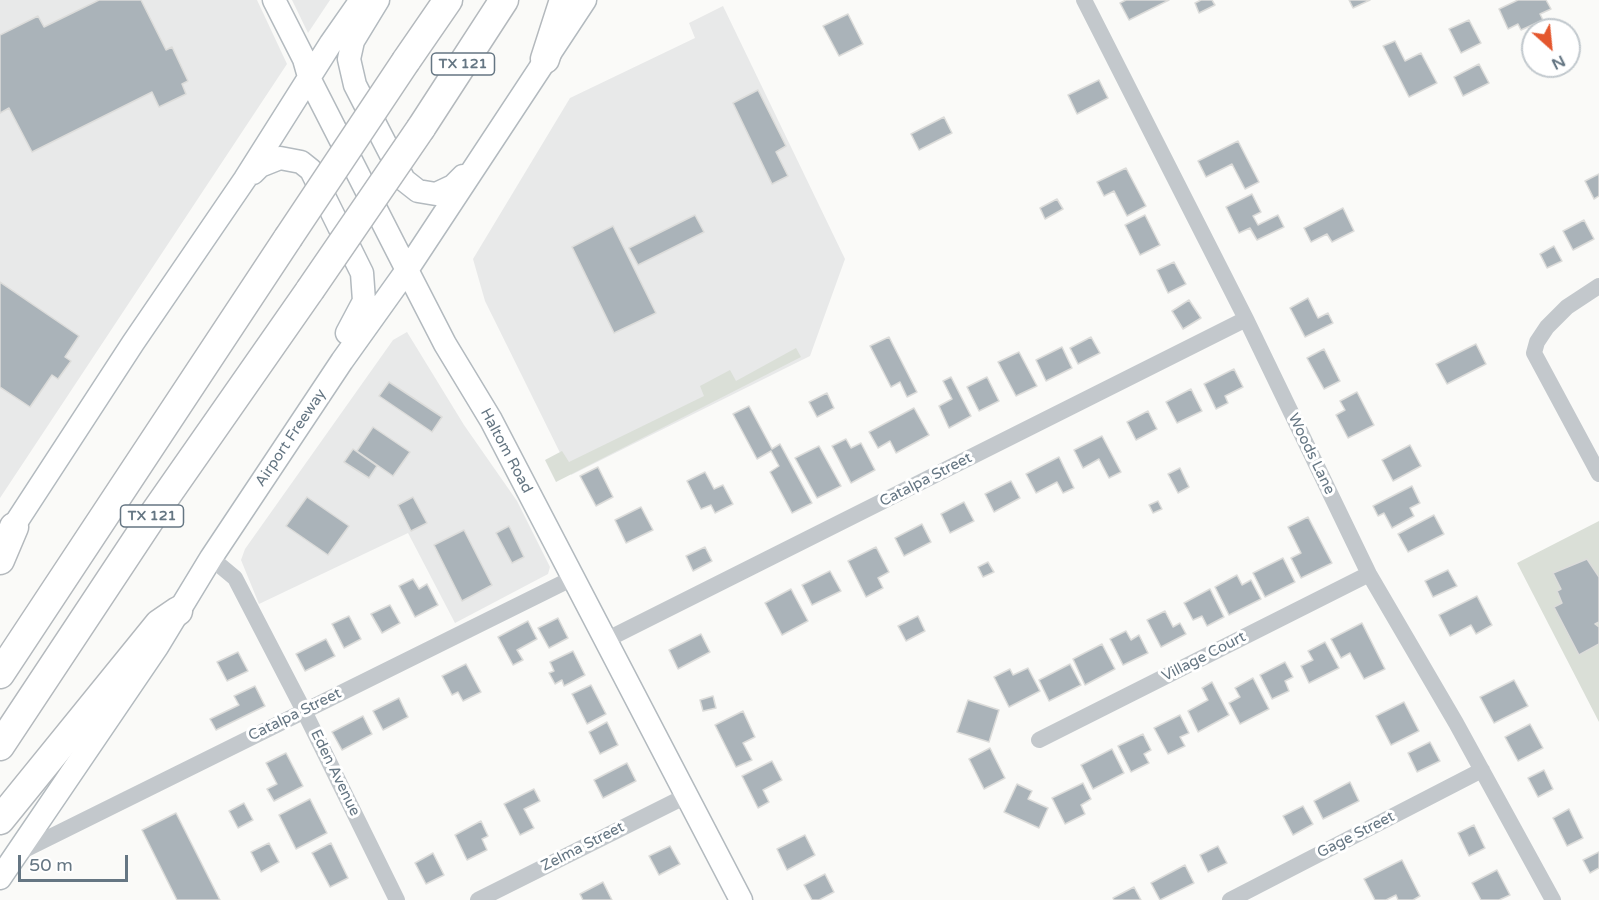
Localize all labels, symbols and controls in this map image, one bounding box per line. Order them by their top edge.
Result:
north arrow [1521,18,1581,78]
text: N [1548,50,1569,74]
road number: TX 121 [432,53,494,75]
street label: Airport Freeway [252,386,330,490]
street label: Haltom Road [476,405,536,497]
street label: Woods Lane [1284,411,1338,497]
street label: Catalpa Street [877,449,975,511]
road number: TX 121 [120,505,184,527]
street label: Village Court [1159,628,1249,686]
street label: Catalpa Street [246,685,344,745]
street label: Eden Avenue [306,727,364,819]
street label: Gage Street [1314,808,1398,862]
street label: Zelma Street [538,818,628,876]
scale bar [21,843,130,881]
text: 50 m [29,854,73,876]

